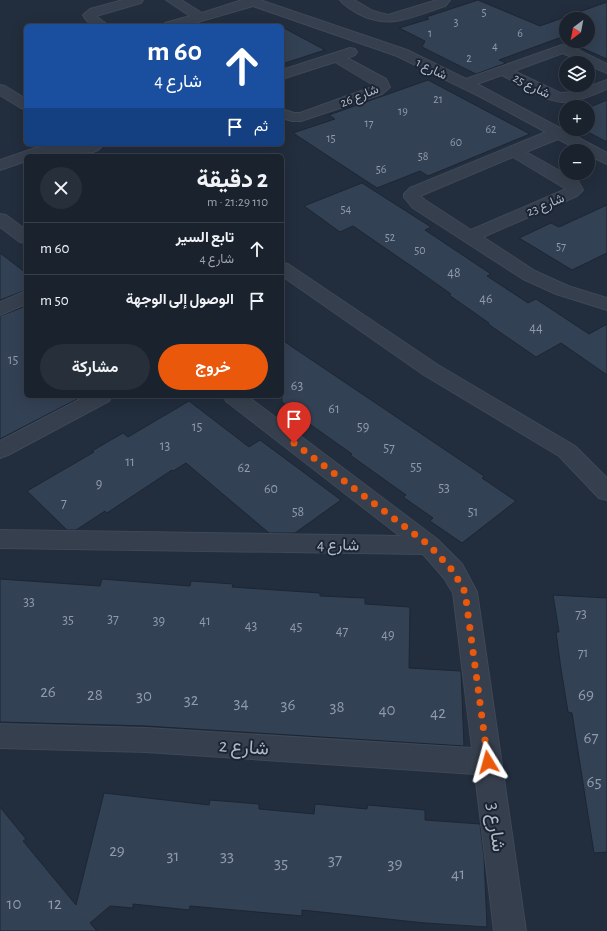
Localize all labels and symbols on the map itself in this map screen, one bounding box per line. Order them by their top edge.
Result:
house number: 5 [481,6,487,18]
north arrow [559,12,595,48]
house number: 3 [454,16,459,28]
house number: 1 [428,27,432,39]
house number: 6 [517,27,523,39]
house number: 4 [492,40,498,52]
house number: 2 [466,52,472,64]
street label: شارع 1 [413,56,449,84]
street label: شارع 25 [510,72,552,103]
street label: شارع 26 [338,83,381,112]
house number: 21 [433,93,443,105]
house number: 19 [398,105,408,117]
house number: 17 [364,117,374,129]
house number: 62 [485,123,497,135]
house number: 15 [326,132,336,144]
house number: 60 [450,136,462,148]
house number: 58 [418,150,429,162]
house number: 56 [376,163,387,175]
street label: شارع 23 [525,192,567,221]
house number: 54 [341,203,352,215]
house number: 52 [385,231,396,243]
house number: 57 [556,240,566,252]
house number: 50 [414,244,426,256]
house number: 48 [447,266,461,280]
house number: 46 [479,292,493,306]
house number: 44 [529,321,543,335]
house number: 15 [8,353,18,367]
house number: 63 [291,379,303,393]
pin [277,402,311,443]
house number: 61 [328,402,340,416]
house number: 15 [192,420,202,434]
house number: 59 [357,420,369,434]
house number: 13 [160,439,171,453]
house number: 57 [383,441,395,455]
house number: 11 [125,455,135,469]
house number: 55 [410,460,422,474]
house number: 62 [238,461,250,475]
house number: 9 [96,477,102,491]
house number: 53 [438,481,450,495]
house number: 60 [264,482,278,496]
house number: 7 [61,496,67,510]
house number: 58 [292,505,304,519]
house number: 51 [468,505,478,519]
street label: شارع 4 [317,537,359,556]
house number: 33 [23,595,35,609]
house number: 73 [575,607,587,621]
house number: 37 [107,612,119,626]
house number: 35 [62,613,74,627]
house number: 39 [153,614,165,628]
house number: 41 [199,614,211,628]
house number: 43 [245,619,257,633]
house number: 45 [290,620,302,634]
house number: 47 [336,624,348,638]
house number: 49 [381,628,395,642]
house number: 71 [578,646,588,660]
house number: 26 [40,683,56,700]
house number: 28 [87,686,103,703]
house number: 69 [578,686,594,703]
house number: 30 [136,687,152,704]
house number: 32 [184,691,199,708]
house number: 34 [233,694,249,711]
house number: 36 [281,696,296,713]
house number: 38 [329,698,345,715]
house number: 40 [378,701,396,718]
house number: 42 [430,704,446,721]
house number: 67 [583,729,599,746]
street label: شارع 2 [218,736,270,761]
position arrow [467,741,509,783]
house number: 65 [586,773,602,790]
street label: شارع 3 [481,802,508,853]
house number: 29 [109,842,125,859]
house number: 31 [167,847,179,864]
house number: 33 [220,847,234,864]
house number: 37 [328,851,342,868]
house number: 35 [274,854,288,871]
house number: 39 [388,855,403,872]
house number: 41 [451,865,465,882]
house number: 10 [7,895,21,912]
house number: 12 [48,895,62,912]

